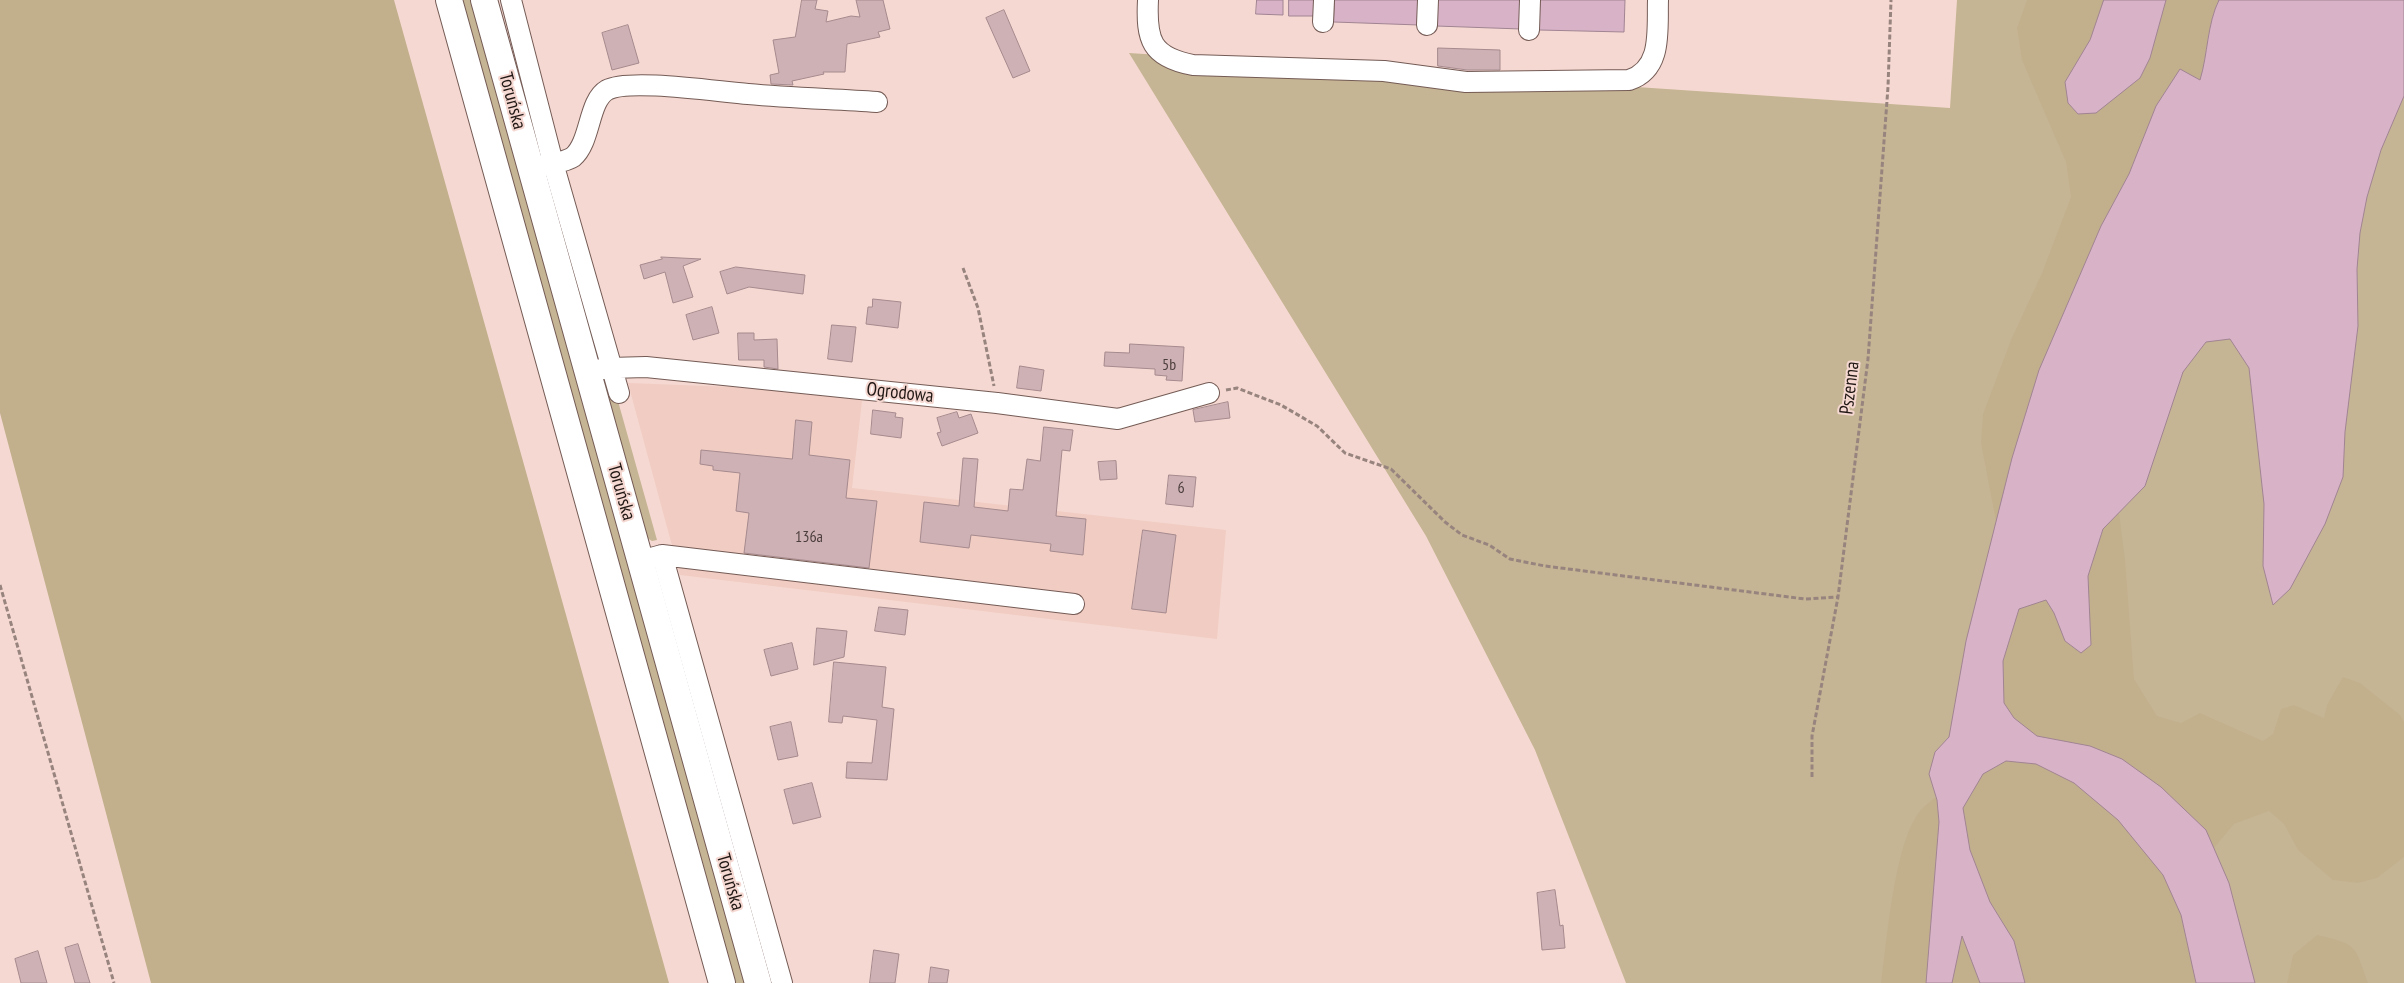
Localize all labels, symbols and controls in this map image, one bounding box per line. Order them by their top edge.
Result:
street label: Toruńska [493,70,531,132]
house number: 5b [1162,355,1176,375]
street label: Pszenna [1835,360,1865,416]
street label: Ogrodowa [865,378,935,408]
street label: Toruńska [602,461,640,523]
house number: 6 [1177,478,1185,498]
house number: 136a [795,527,823,547]
street label: Toruńska [711,851,749,913]

